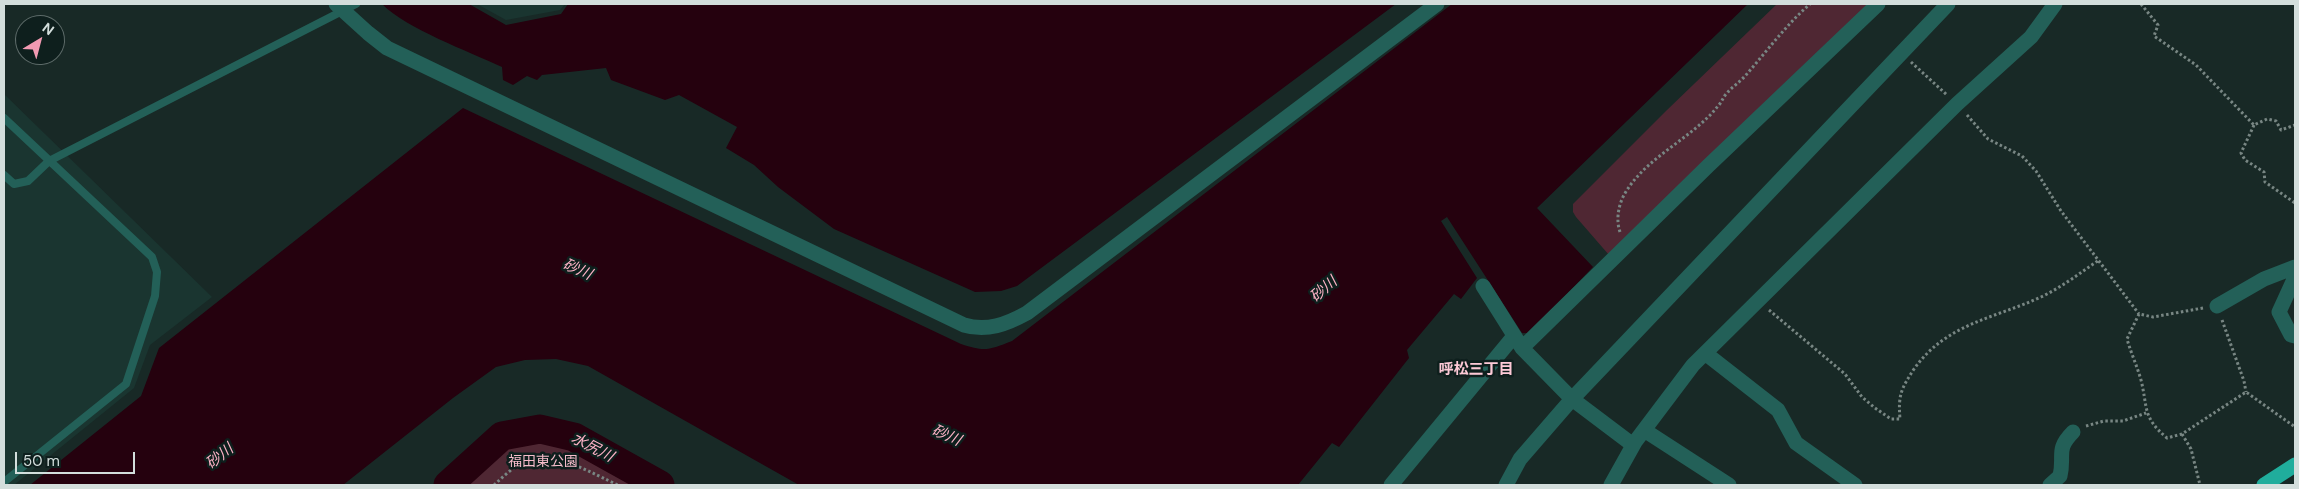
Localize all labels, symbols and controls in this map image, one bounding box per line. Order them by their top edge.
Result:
north arrow [15,15,65,65]
text: N [39,19,58,39]
water label: 砂川 [560,256,594,284]
water label: 砂川 [1307,273,1341,307]
district label: 呼松三丁目 [1439,361,1513,379]
water label: 砂川 [929,422,963,450]
water label: 水尻川 [568,430,616,466]
water label: 砂川 [203,441,237,473]
scale bar [18,442,138,474]
text: 50 m [23,451,60,471]
park label: 福田東公園 [508,454,578,470]

